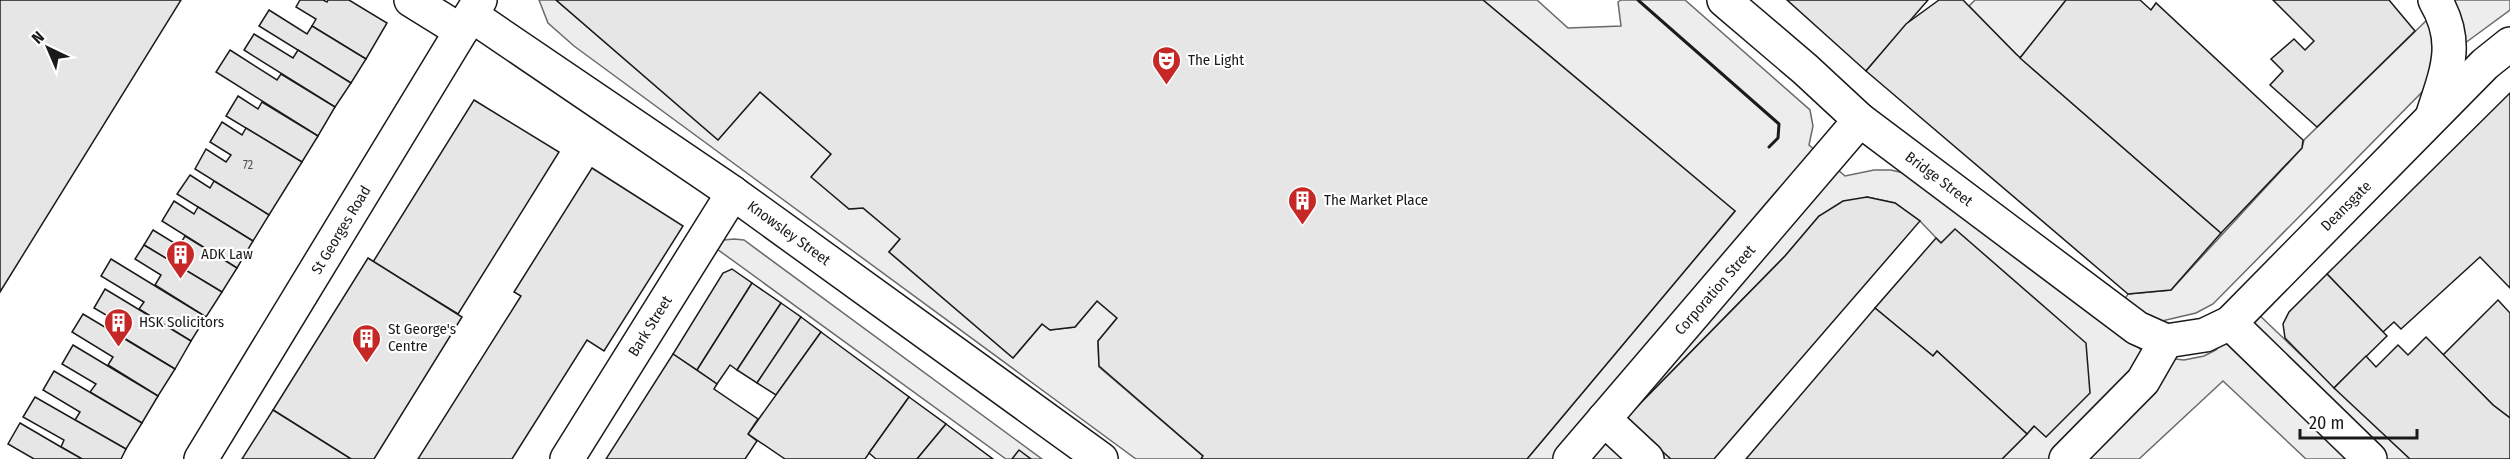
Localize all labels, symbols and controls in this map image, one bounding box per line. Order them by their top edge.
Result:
north arrow [18,18,78,78]
text: N [28,27,48,48]
theatre icon: The Light [1151,44,1183,86]
place label: The Light [1188,51,1244,69]
street label: Bridge Street [1902,148,1976,210]
house number: 72 [243,158,253,172]
street label: Deansgate [2317,177,2375,235]
street label: St Georges Road [308,182,374,278]
building icon: The Market Place [1287,184,1319,226]
place label: The Market Place [1324,191,1428,209]
street label: Knowsley Street [744,197,834,269]
building icon: ADK Law [164,238,196,280]
street label: Corporation Street [1671,241,1759,339]
place label: ADK Law [201,245,253,263]
street label: Bark Street [624,292,676,360]
building icon: HSK Solicitors [102,306,134,348]
place label: HSK Solicitors [139,313,224,331]
place label: St George's Centre [388,320,456,355]
building icon: St George's Centre [351,322,383,364]
scale bar [2300,402,2417,440]
text: 20 m [2309,412,2344,434]

